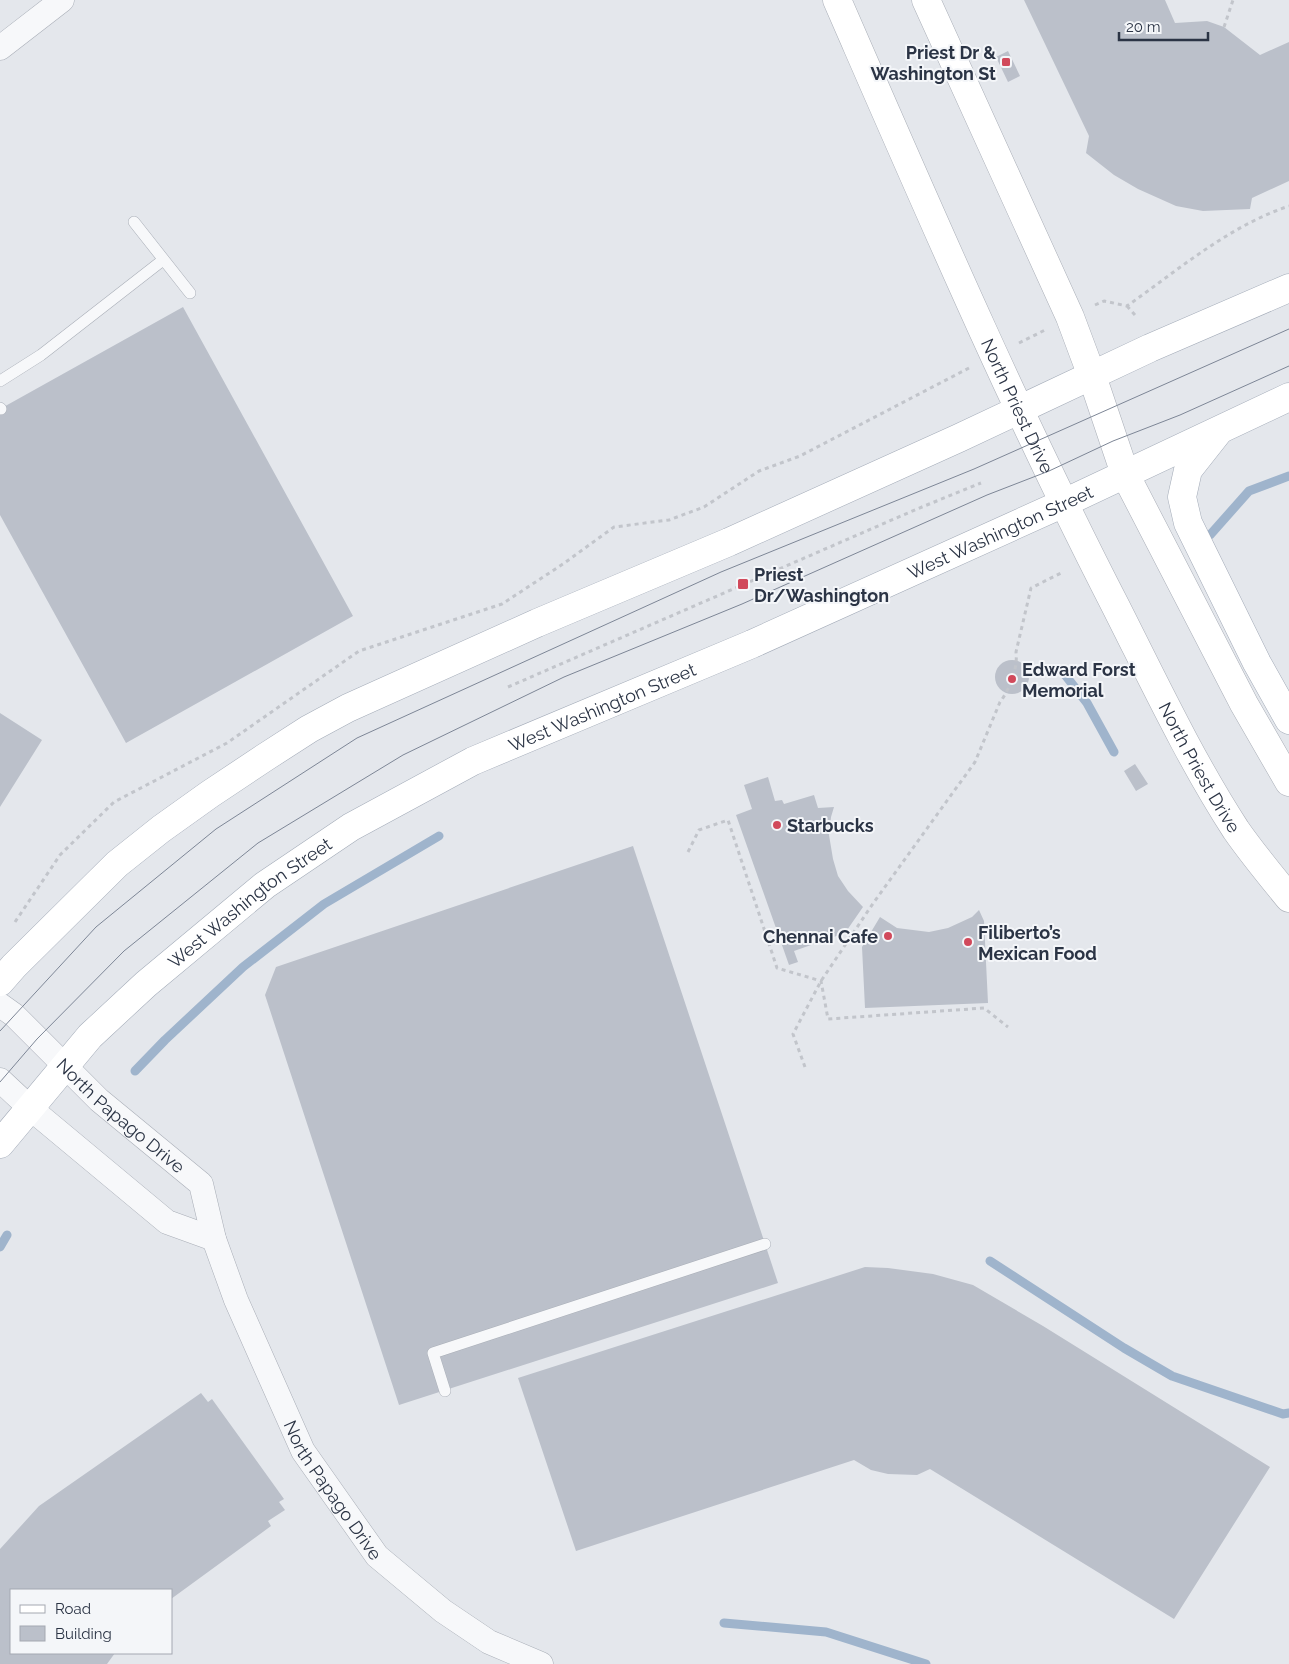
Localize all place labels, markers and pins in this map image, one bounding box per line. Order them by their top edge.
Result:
place label: Priest Dr & Washington St [871,42,996,84]
marker: Priest Dr & Washington St [1000,56,1012,68]
place label: Priest Dr/Washington [754,564,889,606]
marker: Priest Dr/Washington [736,577,750,591]
place label: Edward Forst Memorial [1022,659,1136,701]
marker: Edward Forst Memorial [1006,673,1018,685]
place label: Starbucks [787,815,874,836]
marker: Starbucks [771,819,783,831]
place label: Filiberto’s Mexican Food [978,922,1097,964]
place label: Chennai Cafe [763,926,878,947]
marker: Chennai Cafe [882,930,894,942]
marker: Filiberto’s Mexican Food [962,936,974,948]

